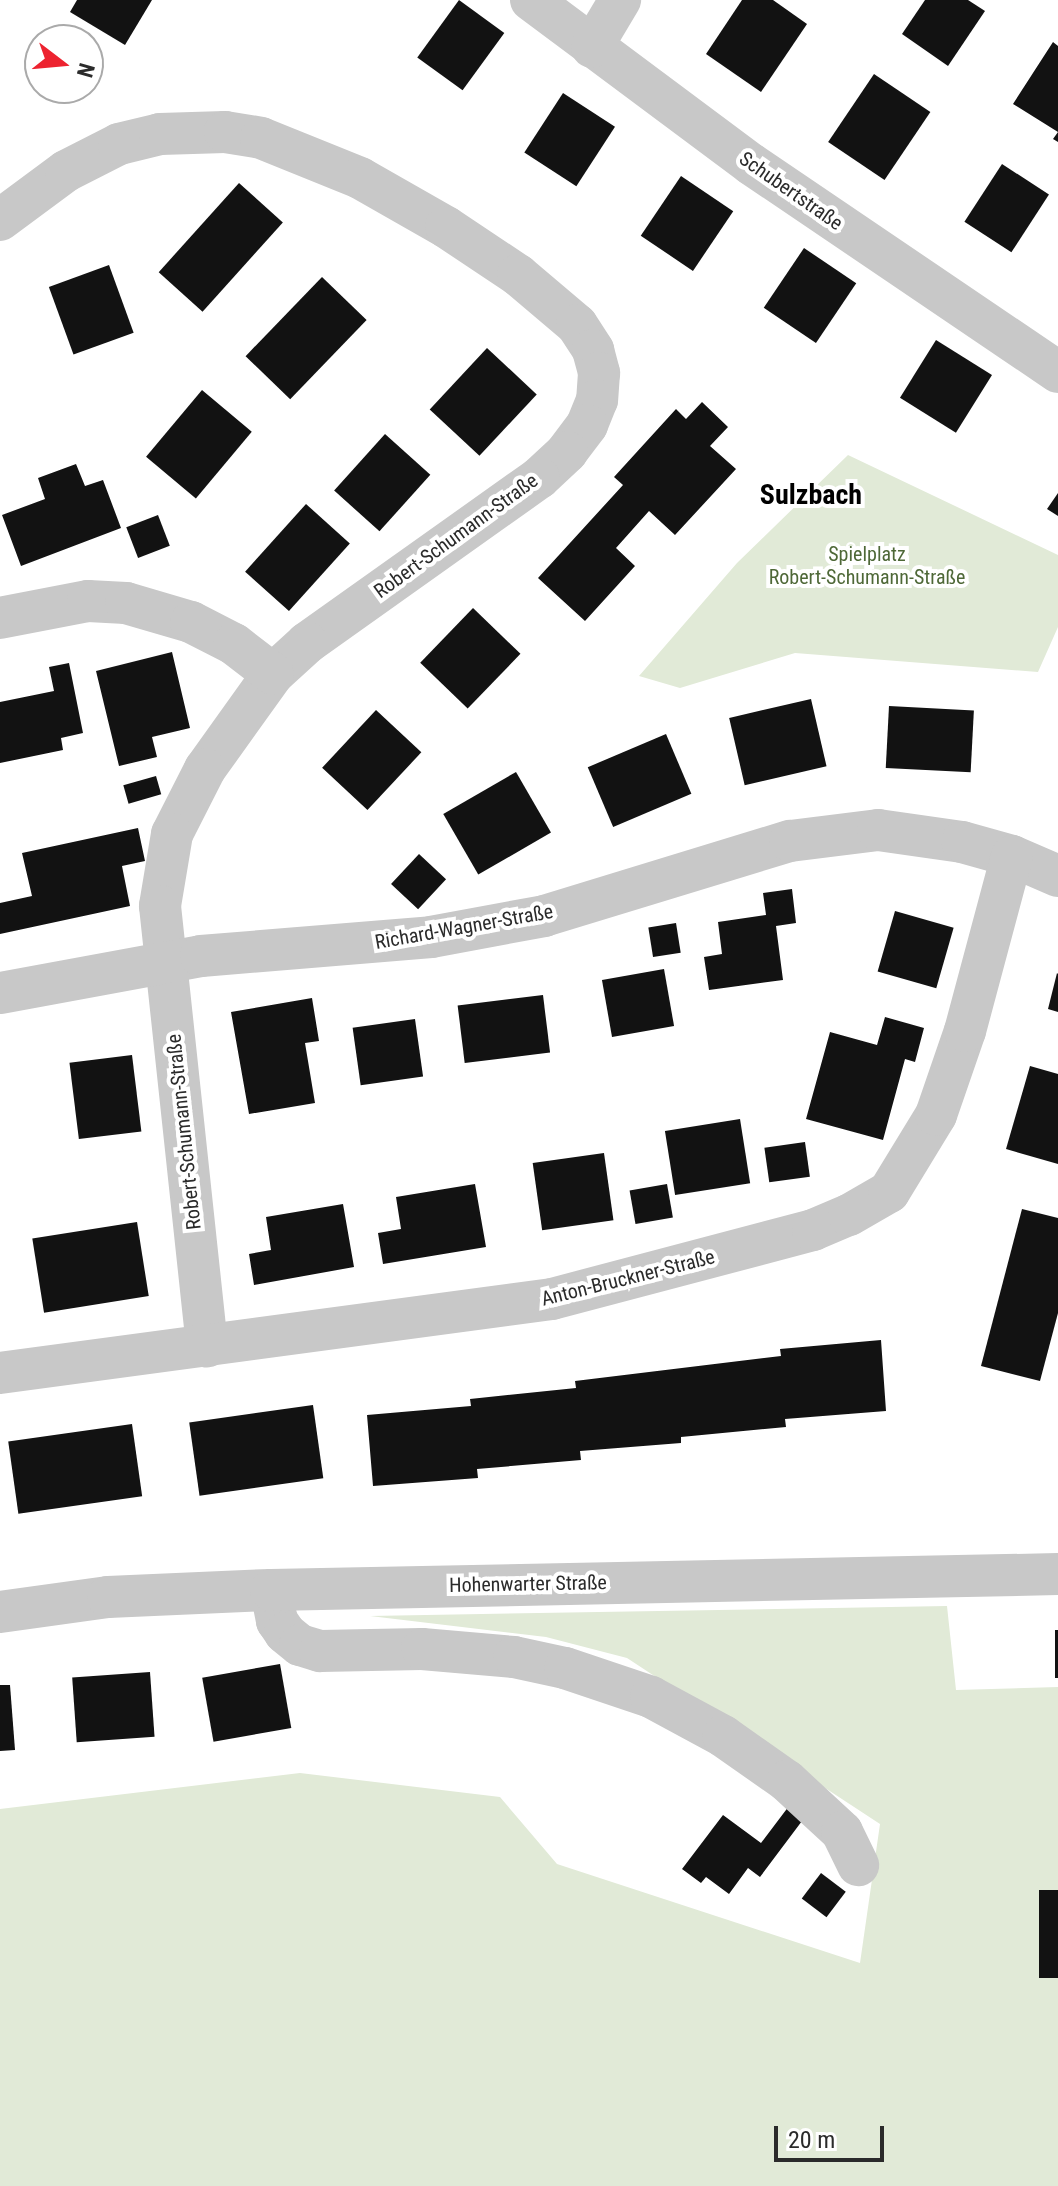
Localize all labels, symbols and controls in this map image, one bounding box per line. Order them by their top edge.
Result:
north arrow [24,24,104,104]
text: N [72,60,100,80]
street label: Schubertstraße [735,147,847,235]
street label: Robert-Schumann-Straße [369,468,543,604]
district label: Sulzbach [760,478,862,512]
park label: Spielplatz Robert-Schumann-Straße [769,543,965,590]
street label: Richard-Wagner-Straße [373,900,555,954]
street label: Robert-Schumann-Straße [162,1033,206,1231]
street label: Anton-Bruckner-Straße [539,1245,717,1311]
street label: Hohenwarter Straße [449,1571,607,1597]
scale bar [778,2110,888,2160]
text: 20 m [788,2126,835,2154]

